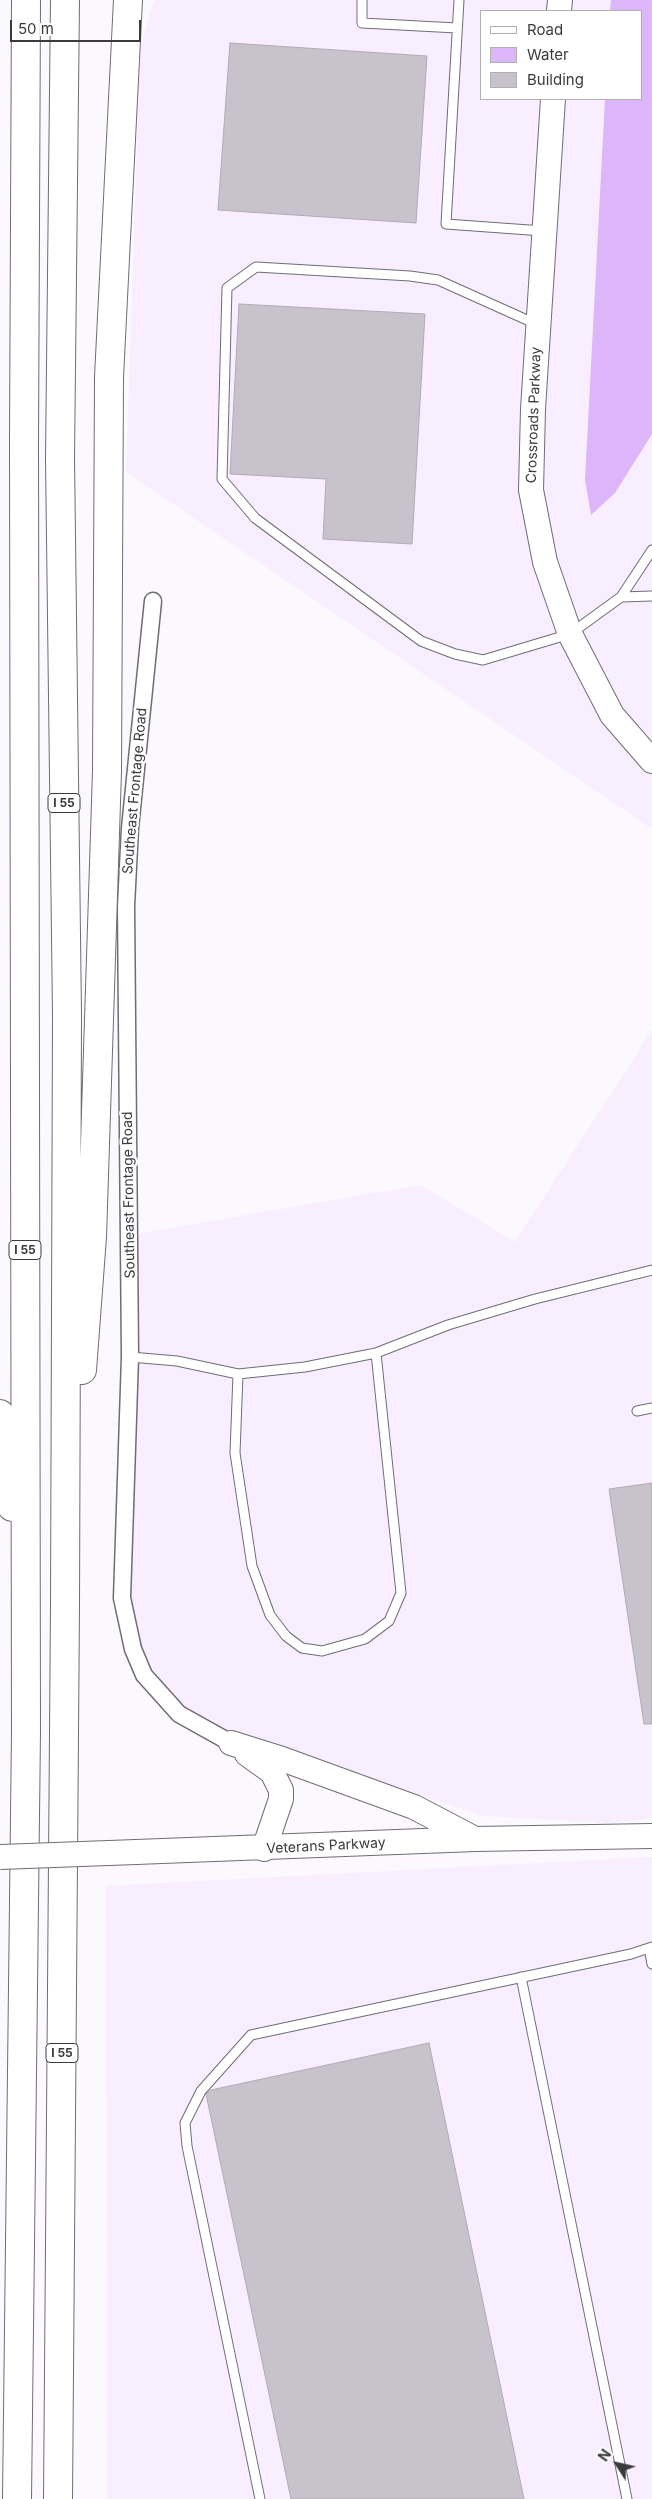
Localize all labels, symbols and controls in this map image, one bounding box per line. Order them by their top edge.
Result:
scale bar [12,10,144,42]
legend [480,10,642,100]
text: 50 m [18,19,54,38]
text: Road [527,20,563,39]
text: Water [527,45,569,64]
text: Building [527,70,584,89]
street label: Crossroads Parkway [523,346,545,484]
street label: Southeast Frontage Road [119,707,151,875]
road number: I 55 [48,794,80,812]
street label: Southeast Frontage Road [119,1111,139,1279]
road number: I 55 [9,1240,41,1260]
street label: Veterans Parkway [266,1834,386,1858]
road number: I 55 [46,2044,78,2062]
north arrow [592,2439,642,2489]
text: N [594,2446,614,2464]

